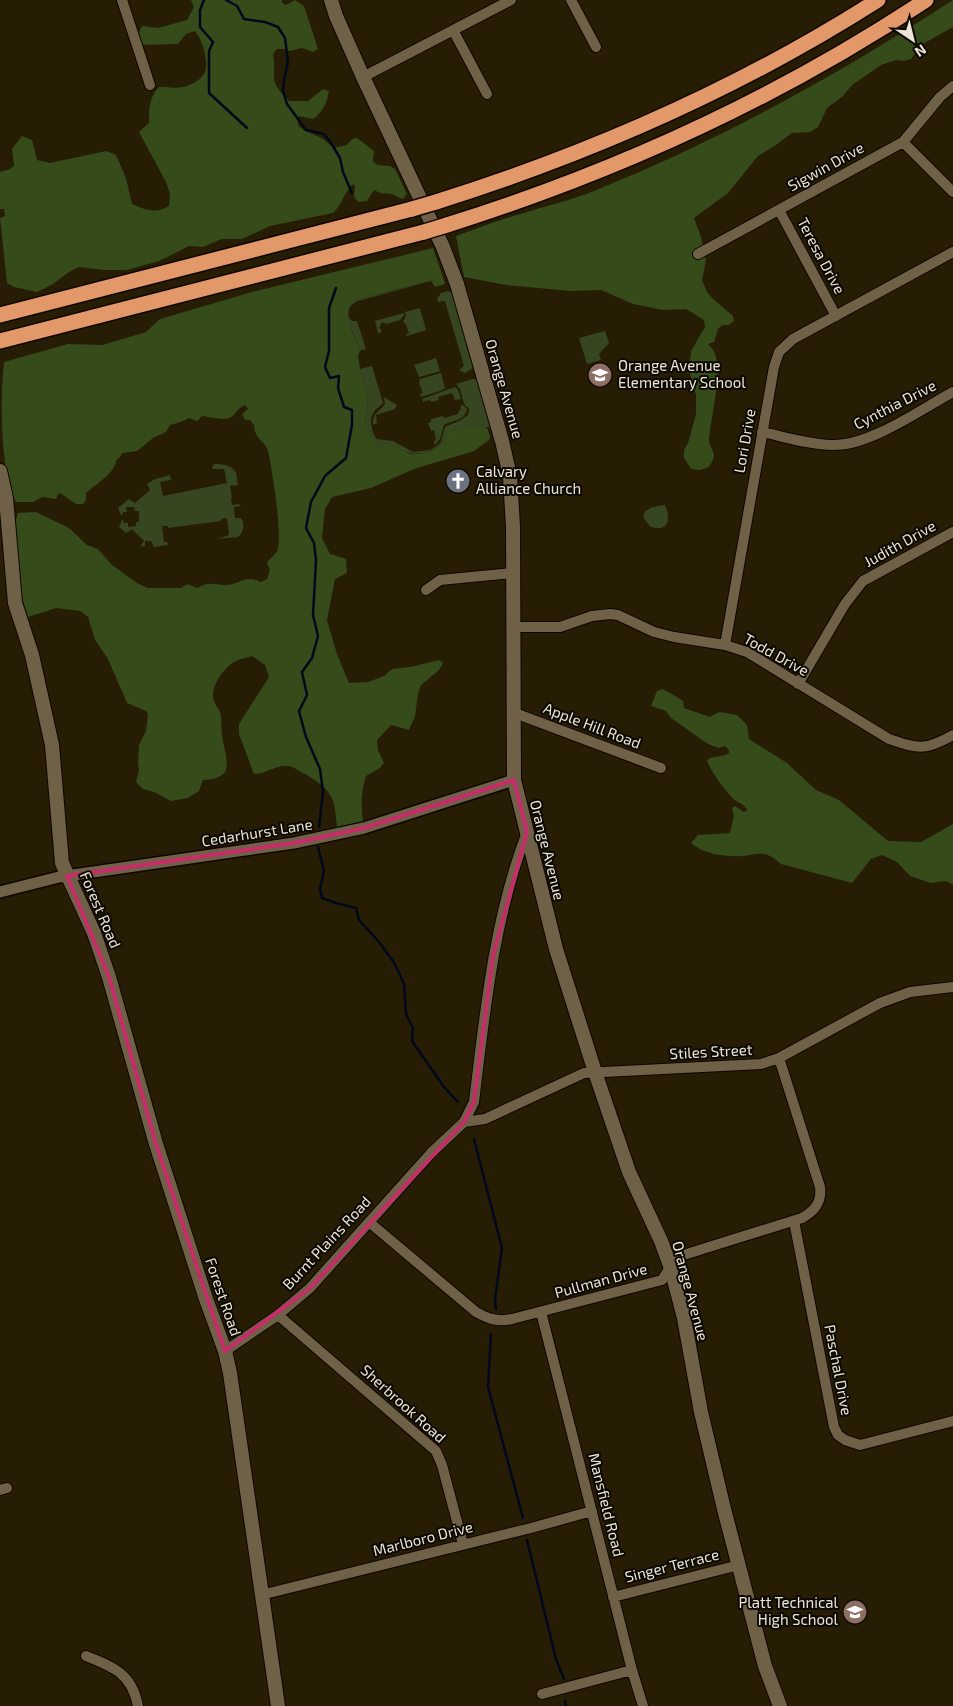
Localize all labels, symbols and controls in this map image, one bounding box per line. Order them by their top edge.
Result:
north arrow [888,15,938,65]
text: N [912,41,930,61]
street label: Sigwin Drive [784,138,867,194]
street label: Teresa Drive [794,214,849,297]
street label: Orange Avenue [482,337,528,441]
place label: Orange Avenue Elementary School [618,356,746,391]
school or university icon: Orange Avenue Elementary School [587,362,613,388]
street label: Cynthia Drive [850,376,939,433]
street label: Lori Drive [730,407,759,474]
place label: Calvary Alliance Church [476,462,581,497]
church icon: Calvary Alliance Church [445,468,471,494]
street label: Judith Drive [860,516,939,570]
street label: Todd Drive [741,629,812,679]
street label: Apple Hill Road [541,698,644,752]
street label: Orange Avenue [527,798,569,902]
street label: Cedarhurst Lane [200,814,314,850]
street label: Forest Road [77,869,125,951]
street label: Stiles Street [669,1040,753,1062]
street label: Burnt Plains Road [278,1192,374,1293]
street label: Orange Avenue [669,1239,713,1343]
street label: Forest Road [202,1255,246,1338]
street label: Pullman Drive [552,1259,649,1301]
street label: Paschal Drive [821,1323,857,1417]
street label: Sherbrook Road [358,1360,450,1446]
street label: Mansfield Road [585,1451,629,1558]
street label: Marlboro Drive [371,1517,475,1559]
street label: Singer Terrace [623,1545,721,1585]
place label: Platt Technical High School [738,1593,839,1628]
school or university icon: Platt Technical High School [842,1599,868,1625]

